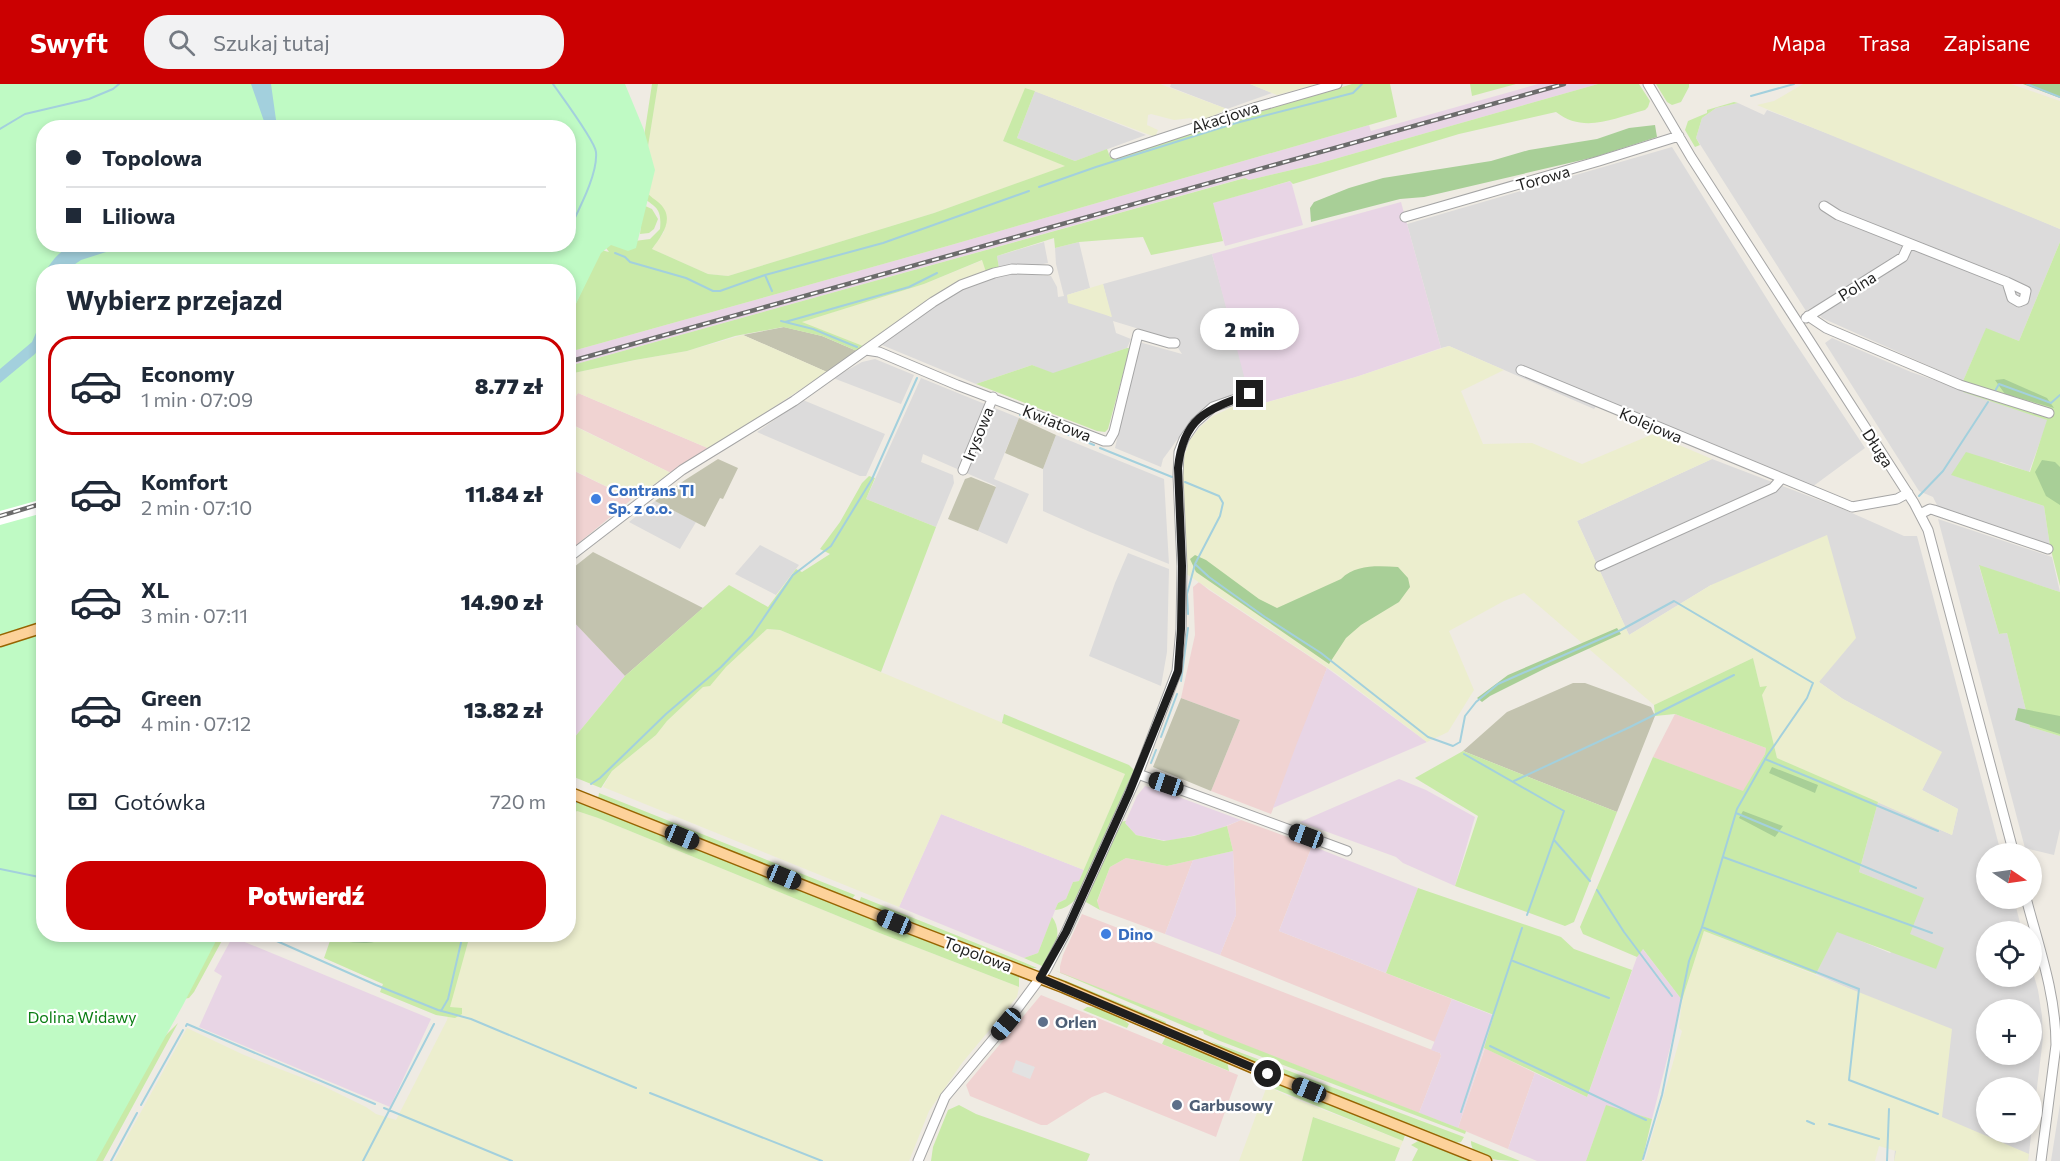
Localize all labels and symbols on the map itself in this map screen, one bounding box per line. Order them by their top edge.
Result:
street label: Akacjowa [1188,97,1261,136]
street label: Torowa [1514,161,1572,194]
street label: Polna [1834,267,1879,304]
callout: 2 min [1200,307,1300,349]
route end [1236,380,1263,407]
street label: Kwiatowa [1020,400,1094,445]
street label: Kolejowa [1617,403,1686,446]
street label: Irysowa [958,404,997,464]
street label: Długa [1859,425,1898,471]
place label: Contrans TI Sp. z o.o. [608,480,695,517]
marker: Contrans TI Sp. z o.o. [589,492,603,506]
car [1146,770,1186,798]
car [1286,821,1326,851]
car [662,822,702,852]
north arrow [1976,843,2042,909]
car [764,862,804,892]
car [874,907,914,937]
place label: Dino [1118,924,1153,943]
marker: Dino [1099,927,1113,941]
street label: Topolowa [941,932,1015,975]
car [988,1004,1024,1044]
park label: Dolina Widawy [27,1007,137,1026]
place label: Orlen [1055,1012,1097,1031]
marker: Orlen [1036,1015,1050,1029]
route start [1254,1060,1281,1087]
car [1289,1075,1329,1105]
place label: Garbusowy [1189,1095,1273,1114]
marker: Garbusowy [1170,1098,1184,1112]

